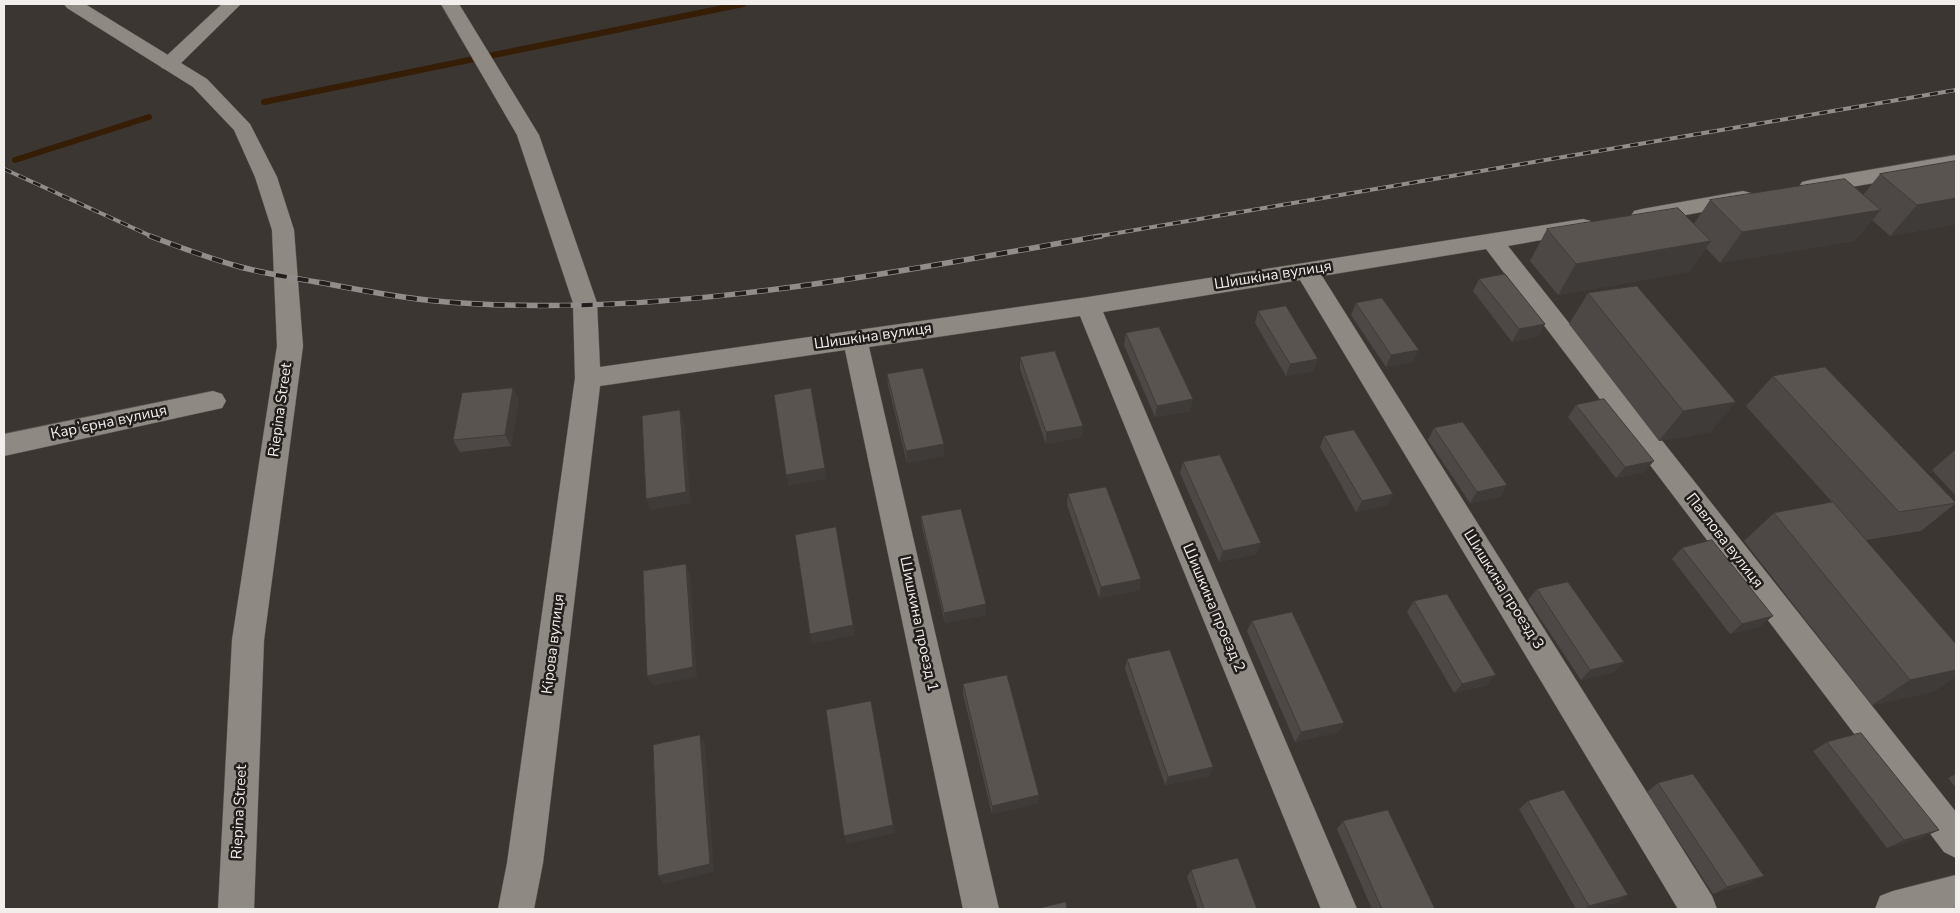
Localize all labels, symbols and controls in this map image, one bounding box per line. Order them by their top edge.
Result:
street label: Шишкіна вулиця [1213,258,1333,294]
street label: Шишкіна вулиця [813,320,933,354]
street label: Riepina Street [265,362,297,458]
street label: Карʼєрна вулиця [49,402,169,444]
street label: Павлова вулиця [1682,490,1766,592]
street label: Шишкина проезд 3 [1459,527,1547,653]
street label: Шишкина проезд 2 [1178,541,1248,675]
street label: Шишкина проезд 1 [895,555,941,693]
street label: Кірова вулиця [539,593,569,695]
street label: Riepina Street [229,764,251,860]

